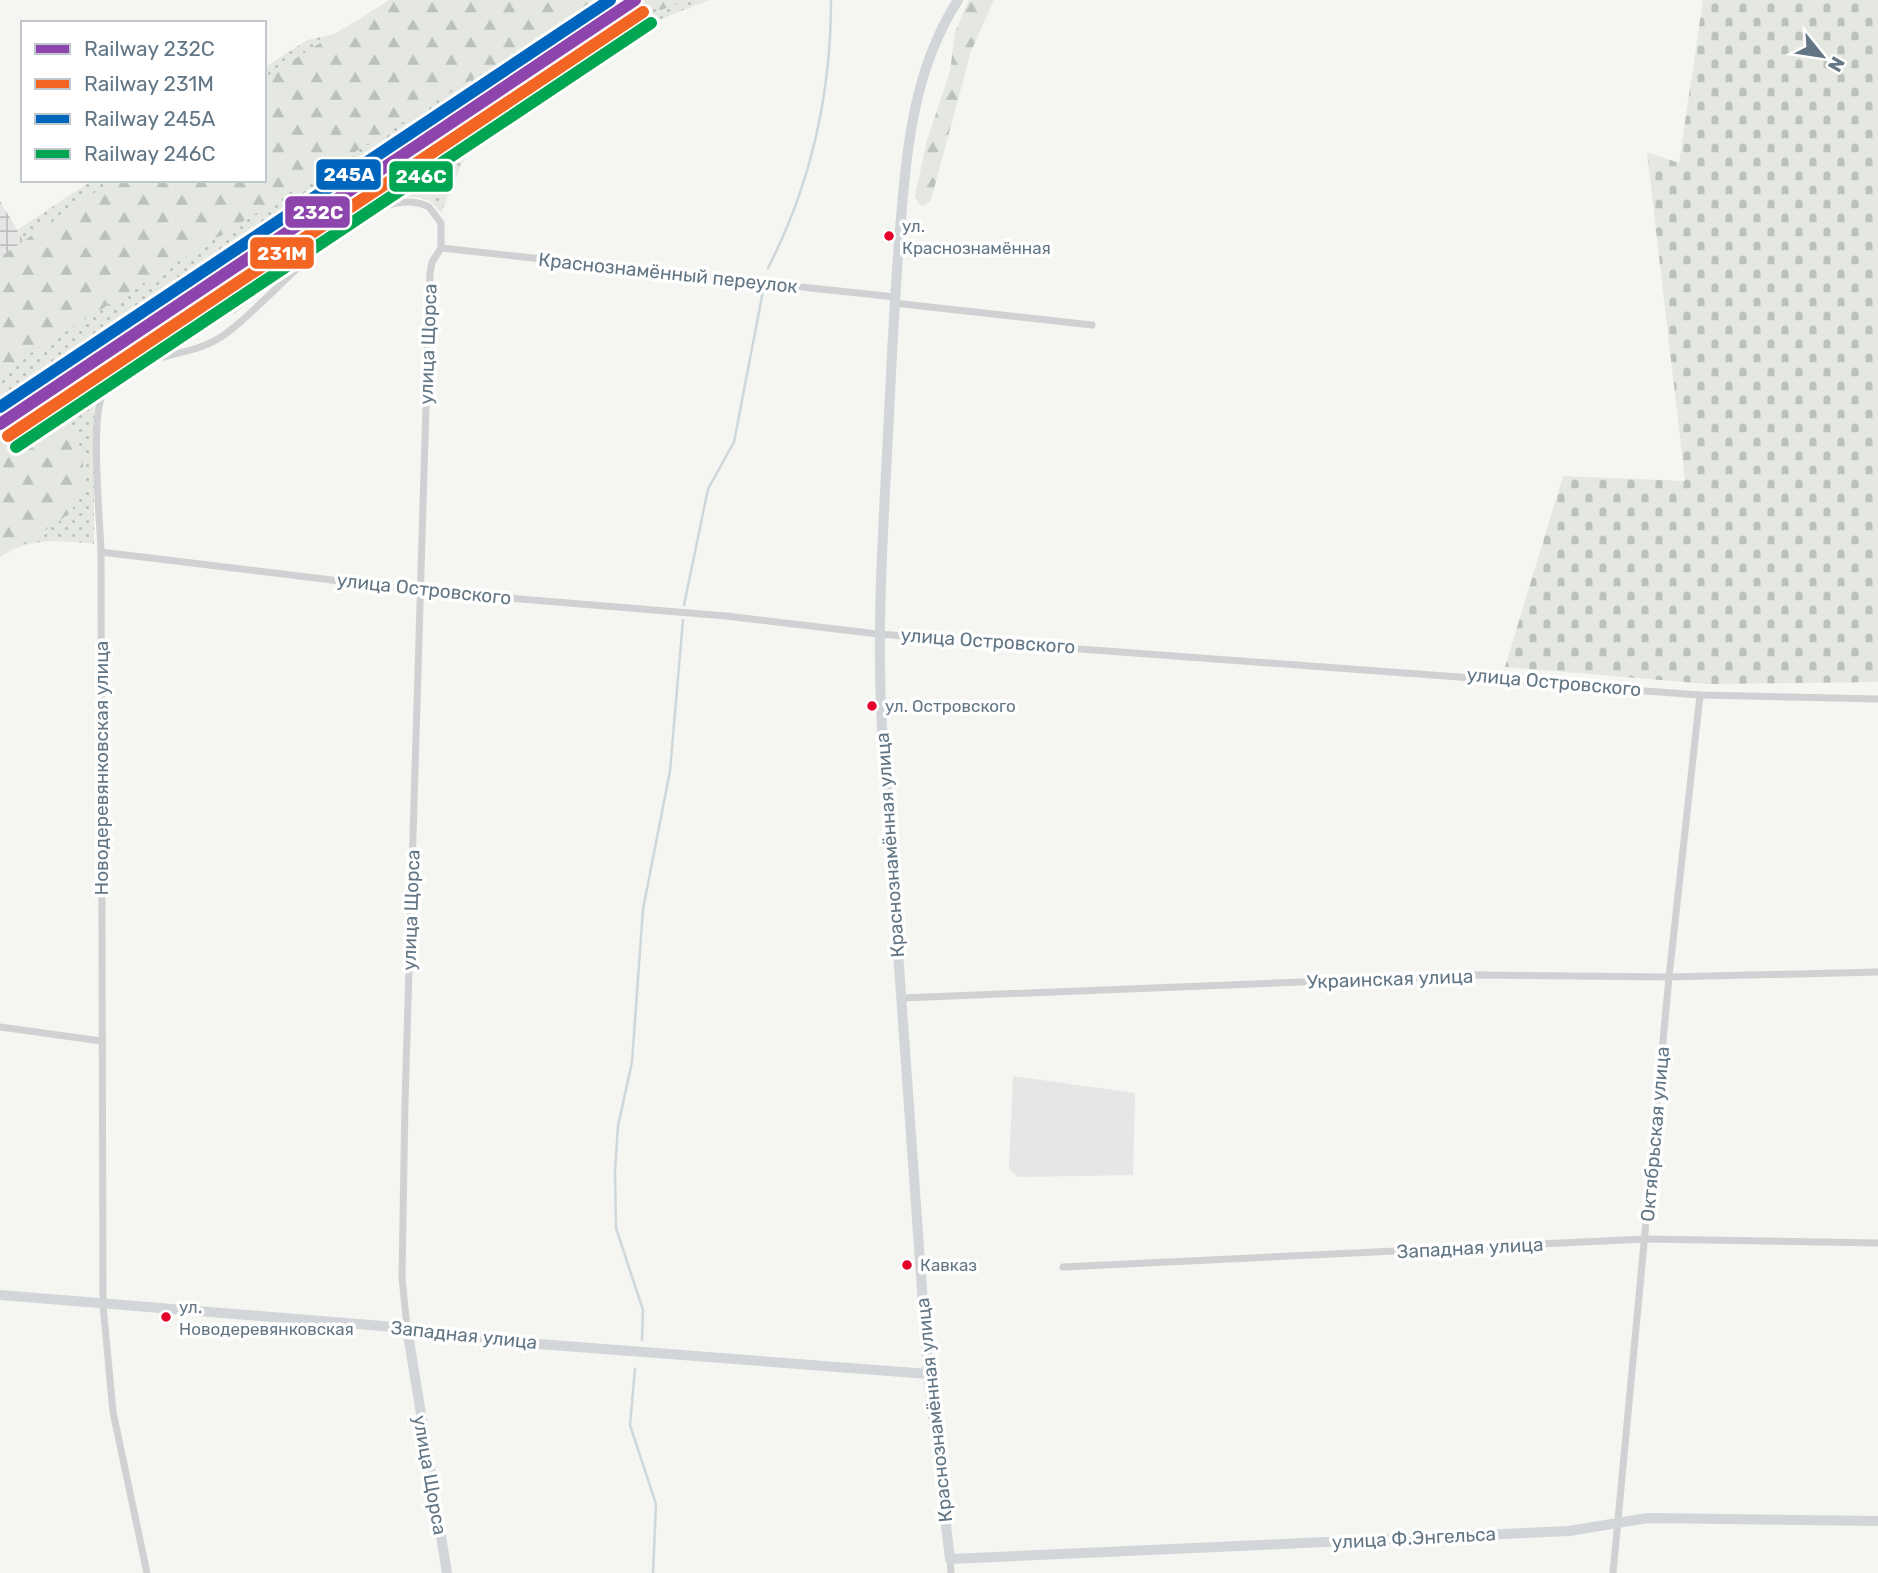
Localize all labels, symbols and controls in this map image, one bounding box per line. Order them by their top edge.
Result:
legend [21,21,266,182]
north arrow [1787,21,1857,91]
text: Railway 232C [84,36,215,61]
text: N [1823,53,1850,76]
text: Railway 231М [84,71,214,96]
text: Railway 245А [84,106,215,131]
text: Railway 246С [84,141,215,166]
line badge: 245А [315,158,382,191]
line badge: 246С [388,160,454,193]
text: 245А [323,163,375,186]
text: 246С [396,165,446,188]
line badge: 232C [284,195,351,229]
text: 232C [293,201,343,224]
place label: ул. Краснознамённая [902,216,1051,258]
marker: ул. Краснознамённая [882,229,896,243]
line badge: 231М [249,236,315,270]
text: 231М [257,242,307,265]
street label: Краснознамённый переулок [537,248,799,298]
street label: улица Щорса [414,283,442,405]
street label: улица Островского [336,568,512,610]
street label: улица Островского [900,623,1076,659]
street label: Новодеревянковская улица [90,641,113,895]
street label: улица Островского [1466,663,1642,701]
place label: ул. Островского [885,696,1016,716]
marker: ул. Островского [865,699,879,713]
street label: Краснознамённая улица [871,732,909,958]
street label: улица Щорса [397,849,425,971]
street label: Украинская улица [1306,965,1474,993]
street label: Октябрьская улица [1636,1045,1674,1223]
street label: Западная улица [1396,1233,1544,1263]
place label: Кавказ [920,1255,977,1275]
marker: Кавказ [900,1258,914,1272]
place label: ул. Новодеревянковская [179,1297,354,1339]
street label: Краснознамённая улица [911,1297,957,1523]
marker: ул. Новодеревянковская [159,1310,173,1324]
street label: Западная улица [390,1316,538,1354]
street label: улица Щорса [408,1413,452,1537]
street label: улица Ф.Энгельса [1331,1522,1497,1554]

